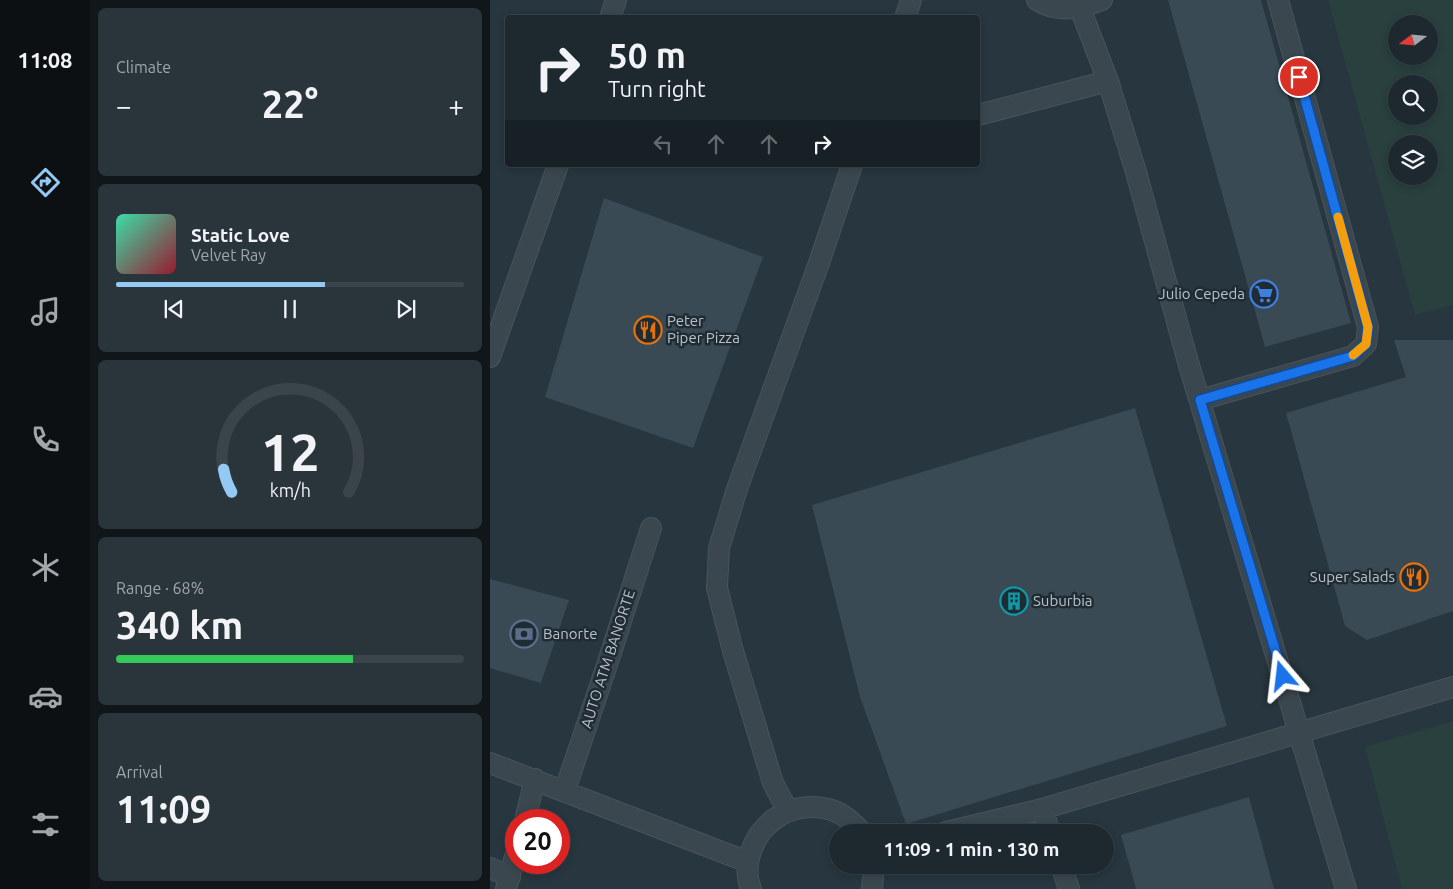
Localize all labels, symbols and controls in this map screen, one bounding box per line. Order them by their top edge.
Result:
north arrow [1388,15,1438,65]
map controls [1388,15,1438,185]
icon: right [525,35,590,100]
text: 50 m [608,35,686,75]
text: 11:08 [17,47,73,72]
pin [1278,56,1320,98]
text: Climate [116,58,171,76]
icon: arrive [1285,63,1313,91]
button: search [1388,75,1438,125]
text: Turn right [608,76,706,101]
text: 22° [262,83,318,125]
text: − [116,90,132,121]
text: + [448,90,464,121]
icon: left [649,130,677,158]
icon: ahead [702,130,730,158]
icon: ahead [755,130,783,158]
icon: right [808,130,836,158]
button: layers [1388,135,1438,185]
icon: directions [28,165,63,200]
text: Static Love [191,224,290,246]
text: Velvet Ray [191,246,266,264]
supermarket icon: Julio Cepeda [1249,279,1279,309]
place label: Julio Cepeda [1158,285,1245,302]
icon: music [28,294,63,329]
icon: previous [160,295,188,323]
icon: pause [276,295,304,323]
icon: next [392,295,420,323]
place label: Peter Piper Pizza [667,312,740,346]
restaurant icon: Peter Piper Pizza [633,315,663,345]
icon: phone [28,422,63,457]
text: 12 [261,423,319,481]
text: km/h [269,480,311,500]
icon: climate [28,550,63,585]
restaurant icon: Super Salads [1399,562,1429,592]
place label: Super Salads [1310,568,1395,585]
text: Range · 68% [116,579,204,597]
building icon: Suburbia [999,586,1029,616]
street label: AUTO ATM BANORTE [577,587,638,730]
place label: Suburbia [1033,592,1093,609]
text: 340 km [116,604,243,646]
bank icon: Banorte [509,619,539,649]
place label: Banorte [543,625,597,642]
position arrow [1256,649,1308,701]
icon: car [28,679,63,714]
text: Arrival [116,763,163,781]
text: 11:09 [116,788,211,830]
icon: filters [28,807,63,842]
speed limit sign: 20 [505,809,570,874]
text: 11:09 · 1 min · 130 m [884,838,1059,860]

